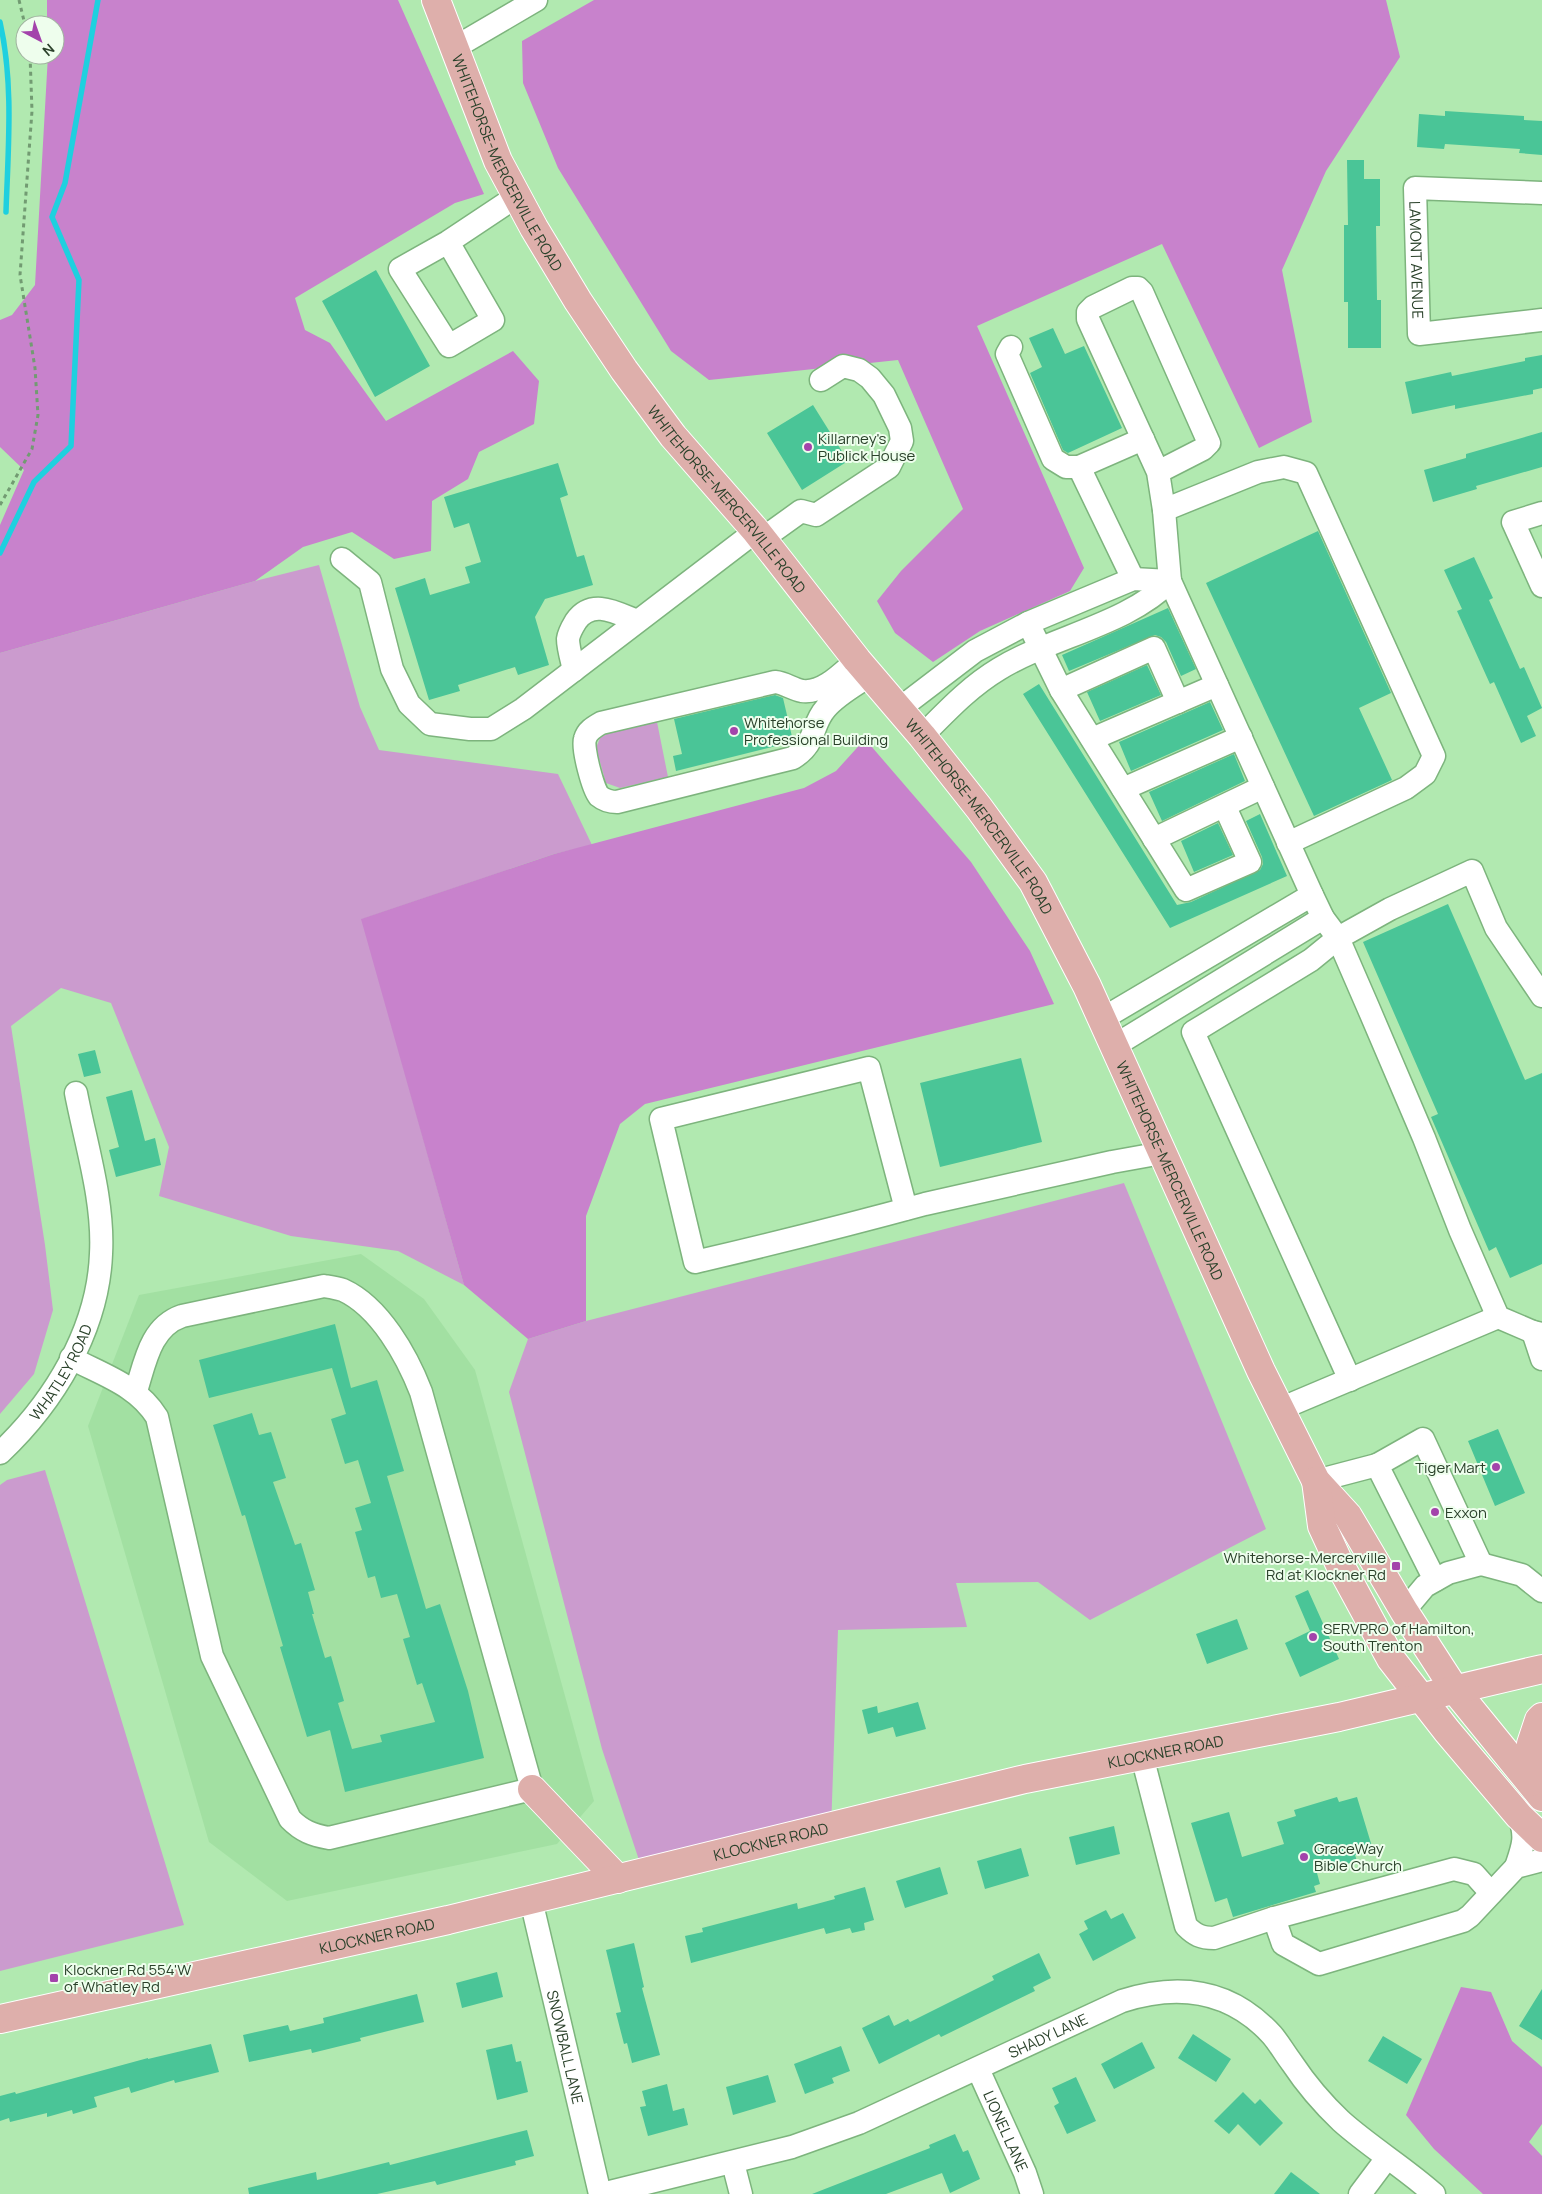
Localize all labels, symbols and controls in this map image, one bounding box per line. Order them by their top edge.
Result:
north arrow [15,15,65,65]
text: N [39,40,59,61]
street label: WHITEHORSE-MERCERVILLE ROAD [447,51,568,275]
street label: LAMONT AVENUE [1405,201,1429,319]
street label: WHITEHORSE-MERCERVILLE ROAD [643,401,811,597]
place label: Killarney's Publick House [818,428,916,466]
marker: Killarney's Publick House [802,441,814,453]
place label: Whitehorse Professional Building [744,712,888,750]
street label: WHITEHORSE-MERCERVILLE ROAD [901,714,1058,918]
marker: Whitehorse Professional Building [728,725,740,737]
street label: WHITEHORSE-MERCERVILLE ROAD [1112,1058,1229,1283]
street label: WHATLEY ROAD [24,1321,97,1425]
place label: Tiger Mart [1415,1457,1486,1478]
marker: Tiger Mart [1490,1461,1502,1473]
place label: Exxon [1445,1502,1487,1523]
marker: Exxon [1429,1506,1441,1518]
place label: Whitehorse-Mercerville Rd at Klockner Rd [1223,1547,1386,1585]
marker: Whitehorse-Mercerville Rd at Klockner Rd [1390,1560,1402,1572]
place label: SERVPRO of Hamilton, South Trenton [1323,1618,1475,1656]
marker: SERVPRO of Hamilton, South Trenton [1307,1631,1319,1643]
street label: KLOCKNER ROAD [1106,1730,1225,1773]
street label: KLOCKNER ROAD [711,1817,830,1865]
place label: GraceWay Bible Church [1314,1838,1402,1876]
marker: GraceWay Bible Church [1298,1851,1310,1863]
street label: KLOCKNER ROAD [317,1913,437,1959]
place label: Klockner Rd 554'W of Whatley Rd [64,1959,191,1997]
marker: Klockner Rd 554'W of Whatley Rd [48,1972,60,1984]
street label: SNOWBALL LANE [542,1988,589,2106]
street label: SHADY LANE [1005,2008,1091,2063]
street label: LIONEL LANE [979,2087,1033,2175]

